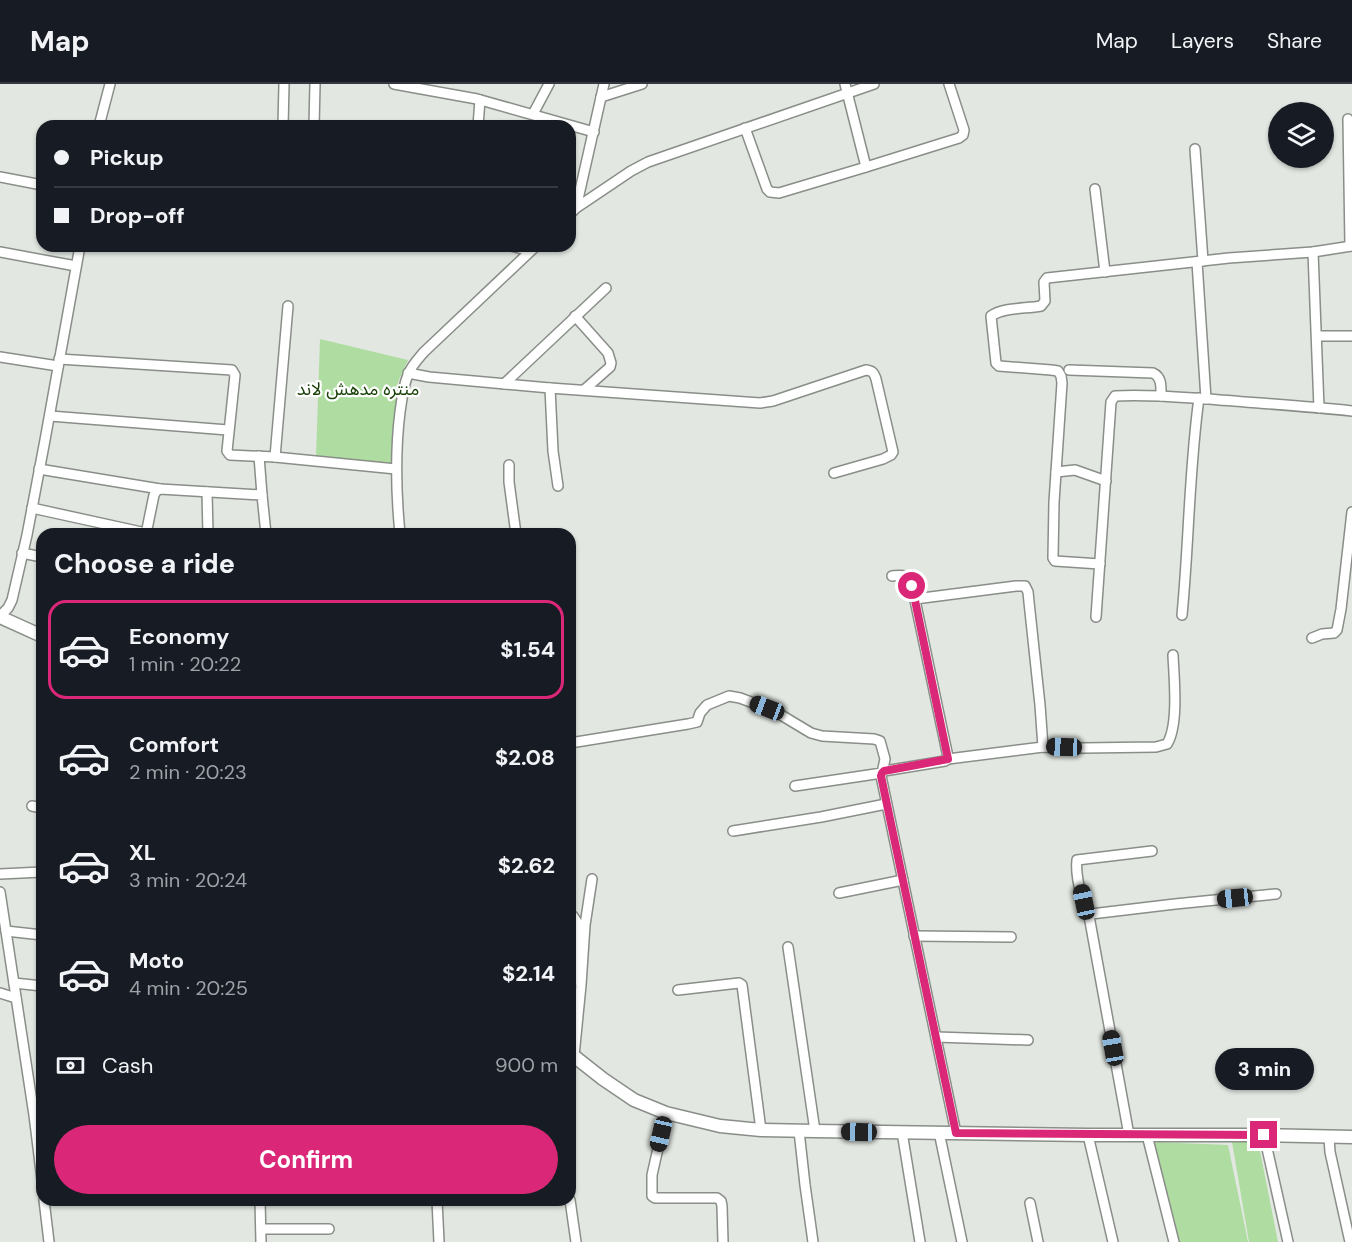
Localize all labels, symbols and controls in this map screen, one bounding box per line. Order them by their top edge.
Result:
text: Map [30,23,90,60]
text: Map [1096,27,1138,55]
text: Layers [1171,27,1234,55]
text: Share [1267,27,1322,55]
map controls [1268,102,1334,168]
button: layers [1268,102,1334,168]
text: Pickup [90,143,164,172]
text: Drop-off [90,201,185,230]
park label: منتره مدهش لاند [297,377,419,401]
text: Choose a ride [54,546,235,581]
route start [898,572,925,599]
text: Economy [129,622,229,651]
icon: car [57,623,111,677]
text: $1.54 [500,635,555,664]
text: 1 min · 20:22 [129,651,241,677]
car [747,693,787,723]
text: Comfort [129,730,219,759]
icon: car [57,731,111,785]
car [1046,737,1082,757]
text: $2.08 [495,743,555,772]
text: 2 min · 20:23 [129,759,247,785]
text: XL [129,838,156,867]
icon: car [57,839,111,893]
text: $2.62 [498,851,555,880]
text: 3 min · 20:24 [129,867,247,893]
car [1071,883,1097,921]
car [1216,887,1254,909]
text: Moto [129,946,184,975]
icon: car [57,947,111,1001]
text: $2.14 [502,959,555,988]
text: 4 min · 20:25 [129,975,248,1001]
car [1101,1029,1125,1067]
callout: 3 min [1214,1048,1314,1090]
icon: cash [54,1049,87,1082]
text: Cash [102,1051,153,1080]
text: 900 m [495,1052,558,1078]
text: 3 min [1238,1056,1291,1082]
car [648,1114,674,1154]
route end [1250,1121,1277,1148]
car [841,1123,877,1141]
button: Confirm [54,1125,558,1194]

